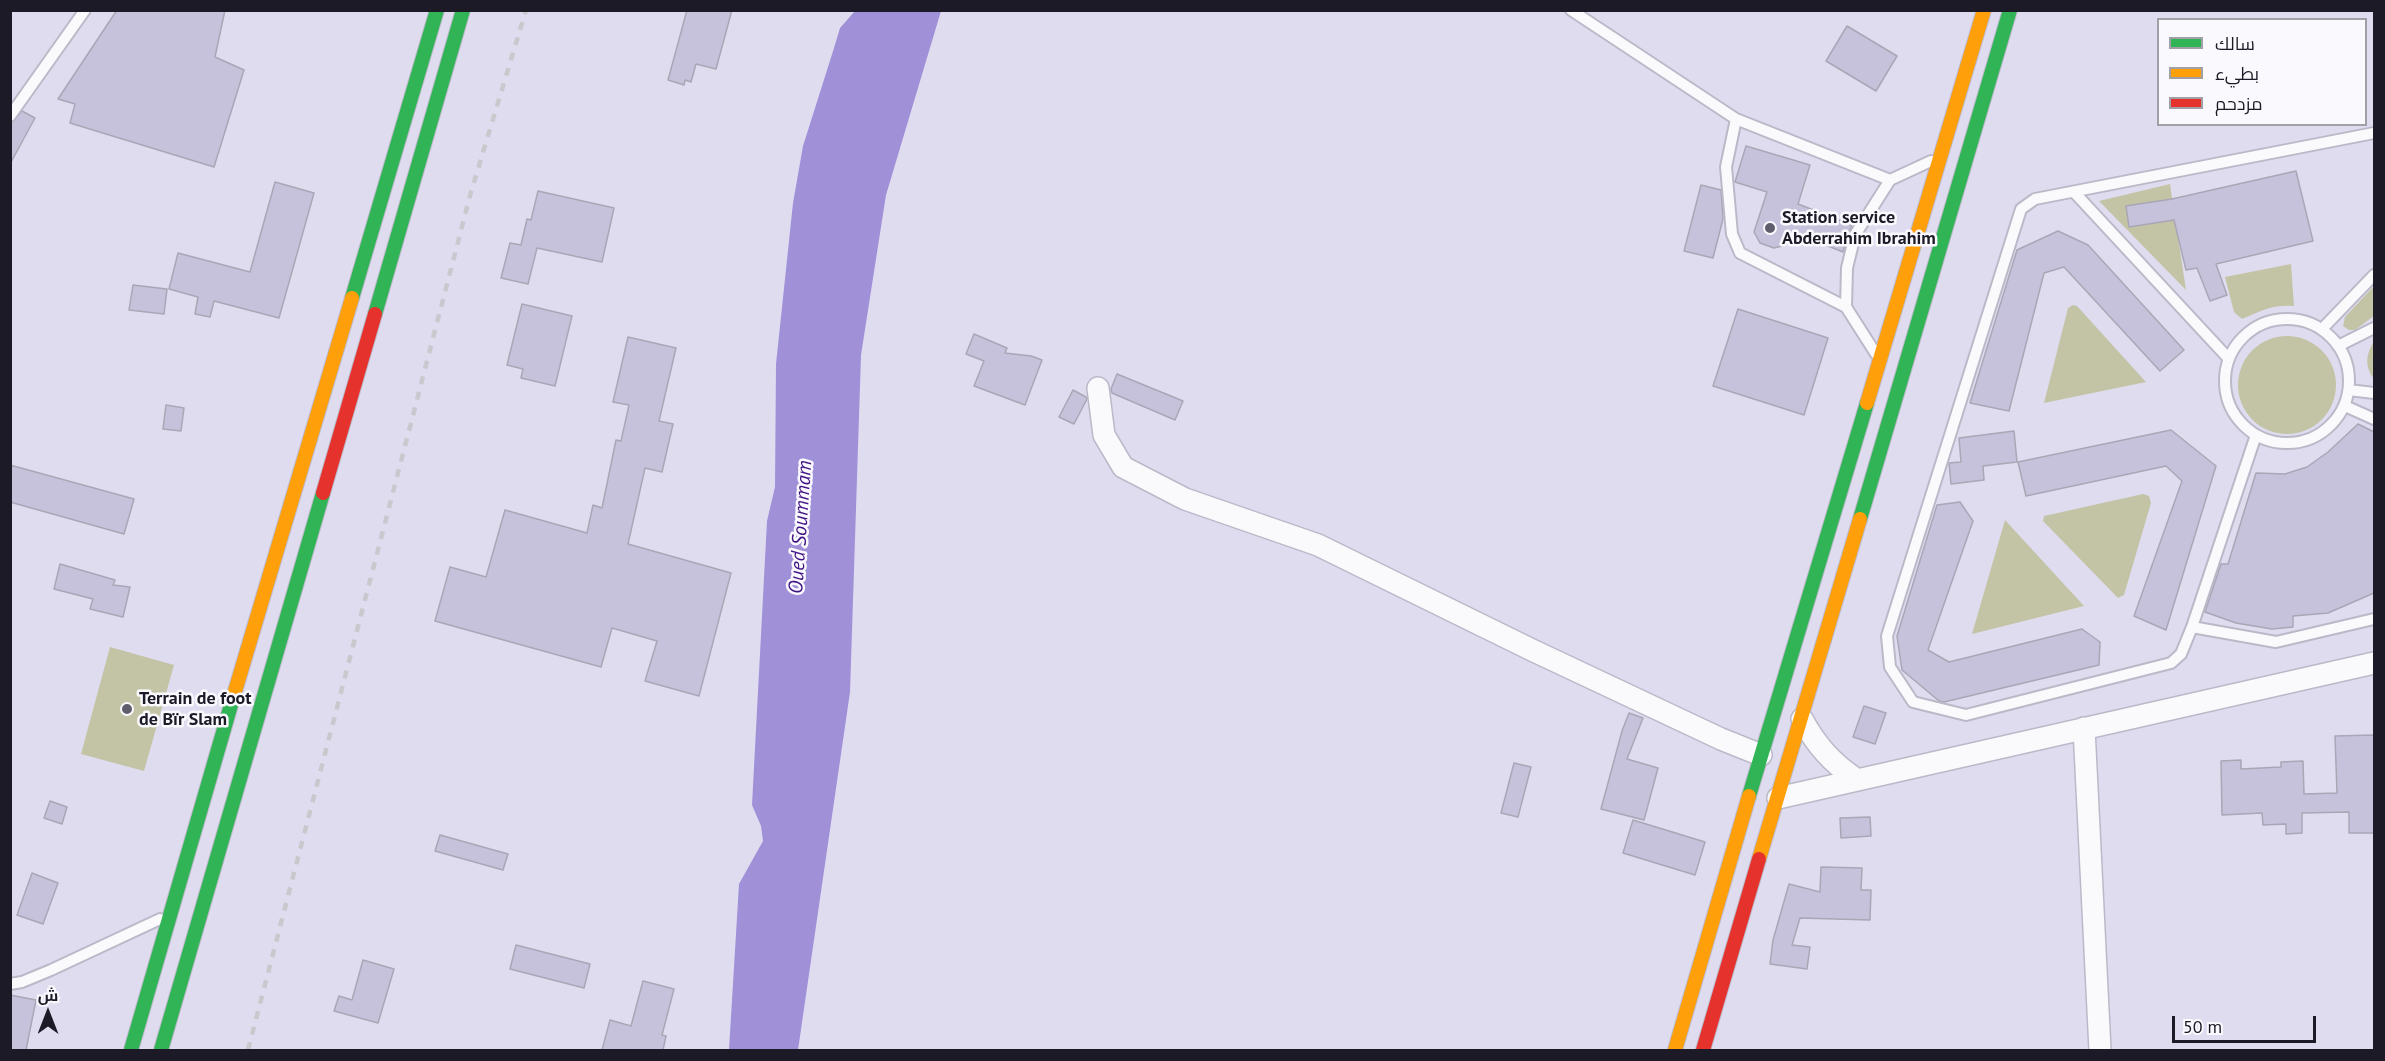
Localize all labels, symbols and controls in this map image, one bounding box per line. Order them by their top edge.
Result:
legend [2157,18,2367,126]
text: سالك [2215,32,2255,55]
text: بطيء [2215,62,2259,85]
text: مزدحم [2215,92,2263,115]
place label: Station service Abderrahim Ibrahim [1782,207,1936,250]
marker: Station service Abderrahim Ibrahim [1763,221,1777,235]
water label: Oued Soummam [784,459,818,595]
place label: Terrain de foot de Bïr Slam [139,688,252,730]
marker: Terrain de foot de Bïr Slam [120,702,134,716]
north arrow [18,983,78,1043]
text: ش [38,985,58,1005]
scale bar [2175,1004,2319,1042]
text: 50 m [2183,1015,2222,1038]

